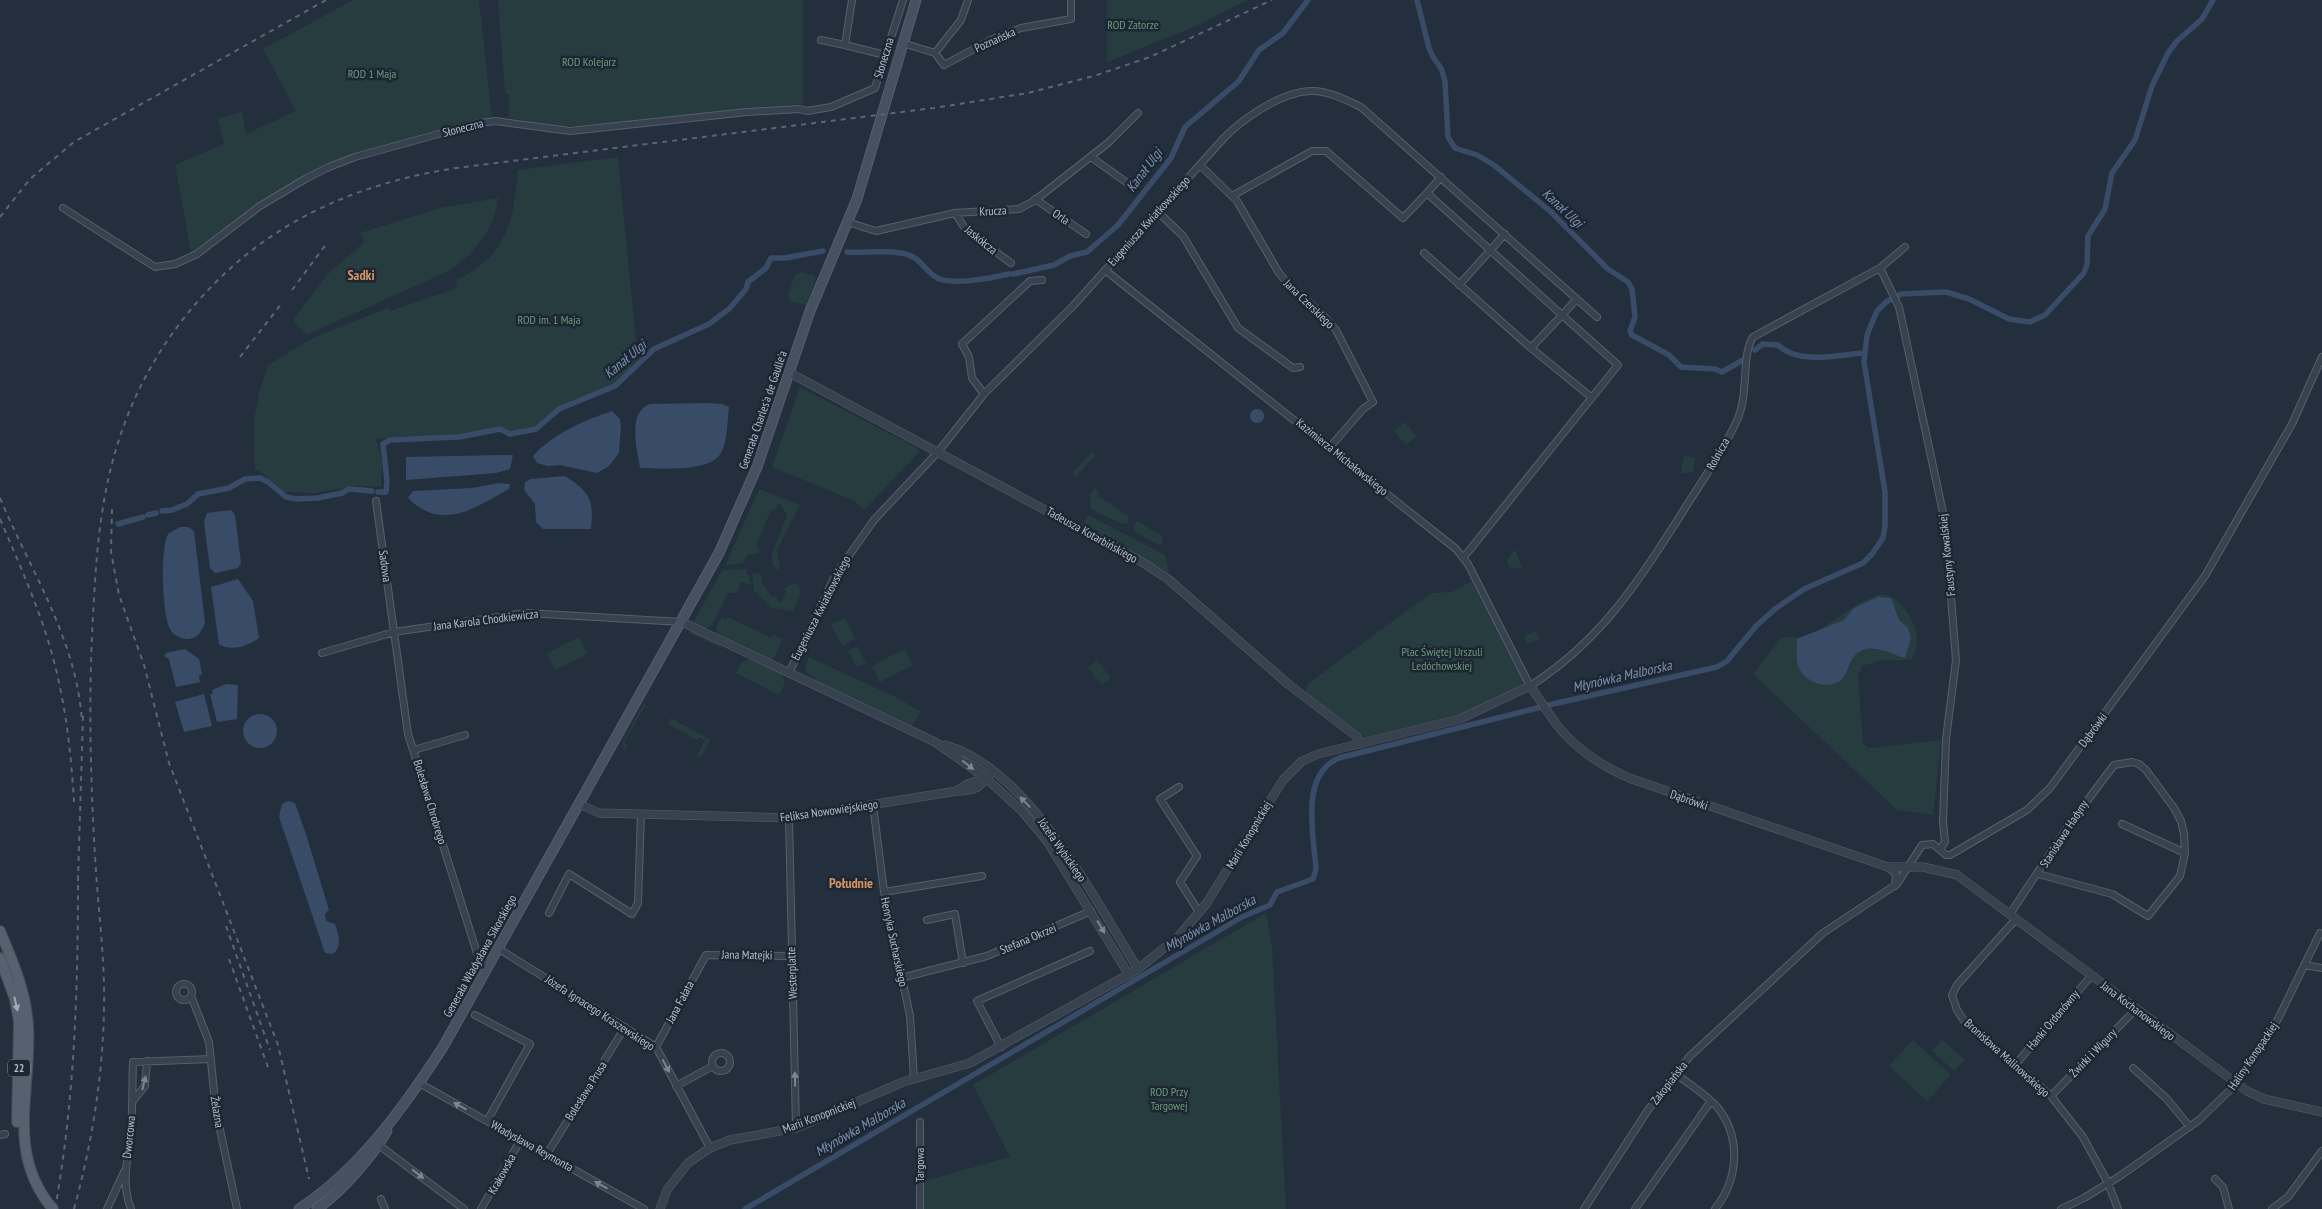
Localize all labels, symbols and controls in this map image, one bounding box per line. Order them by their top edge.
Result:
park label: ROD Zatorze [1107,17,1159,32]
street label: Poznańska [972,24,1018,55]
street label: Słoneczna [870,36,897,80]
park label: ROD Kolejarz [562,54,616,69]
park label: ROD 1 Maja [348,66,397,81]
street label: Słoneczna [441,115,485,140]
water label: Kanał Ulgi [1122,143,1167,195]
street label: Eugeniusza Kwiatkowskiego [1104,173,1193,269]
water label: Kanał Ulgi [1539,184,1589,233]
street label: Krucza [979,202,1007,219]
street label: Orla [1050,205,1073,228]
street label: Jaskółcza [961,221,1001,257]
district label: Sadki [347,266,375,284]
street label: Jana Czerskiego [1280,275,1338,331]
park label: ROD im. 1 Maja [518,312,581,327]
water label: Kanał Ulgi [600,335,651,382]
street label: Generała Charles'a de Gaulle'a [735,348,790,471]
street label: Kazimierza Michałowskiego [1293,415,1391,498]
street label: Rolnicza [1703,435,1733,472]
street label: Tadeusza Kotarbińskiego [1044,503,1140,566]
street label: Faustyny Kowalskiej [1935,513,1958,597]
street label: Sadowa [376,549,395,583]
street label: Eugeniusza Kwiatkowskiego [788,553,854,663]
street label: Jana Karola Chodkiewicza [432,606,539,634]
park label: Plac Świętej Urszuli Ledóchowskiej [1401,644,1483,673]
water label: Młynówka Malborska [1571,656,1675,696]
street label: Dąbrówki [2075,710,2110,750]
street label: Bolesława Chrobrego [410,758,450,846]
one-way arrow [961,759,974,770]
street label: Dąbrówki [1668,786,1710,813]
street label: Feliksa Nowowiejskiego [779,796,879,825]
one-way arrow [1019,796,1031,808]
street label: Stanisława Hadyny [2036,797,2091,870]
street label: Marii Konopnickiej [1222,798,1275,871]
street label: Józefa Wybickiego [1034,814,1090,884]
district label: Południe [829,874,873,892]
water label: Młynówka Malborska [1161,890,1260,955]
street label: Generała Władysława Sikorskiego [440,892,520,1020]
street label: Henryka Sucharskiego [878,896,911,988]
street label: Stefana Okrzei [997,920,1058,957]
one-way arrow [1096,921,1105,934]
street label: Jana Matejki [721,947,773,962]
street label: Westerplatte [783,947,800,999]
street label: Józefa Ignacego Kraszewskiego [542,971,658,1054]
street label: Jana Kochanowskiego [2097,977,2178,1043]
street label: Jana Fałata [662,978,697,1026]
street label: Hanki Ordonówny [2023,986,2082,1053]
one-way arrow [12,997,20,1012]
street label: Bronisława Malinowskiego [1961,1015,2053,1100]
street label: Haliny Konopackiej [2224,1019,2281,1093]
street label: Żwirki i Wigury [2066,1025,2120,1080]
street label: Bolesława Prusa [561,1058,610,1123]
one-way arrow [662,1058,670,1073]
street label: Zakopiańska [1647,1058,1690,1107]
road number: 22 [8,1060,30,1076]
one-way arrow [790,1071,798,1087]
one-way arrow [140,1076,148,1091]
park label: ROD Przy Targowej [1150,1084,1188,1113]
water label: Młynówka Malborska [812,1093,910,1160]
street label: Żelazna [208,1095,227,1129]
street label: Marii Konopnickiej [780,1095,857,1136]
one-way arrow [453,1101,466,1110]
street label: Dworcowa [119,1115,138,1159]
street label: Władysława Reymonta [488,1117,576,1175]
street label: Targowa [912,1148,927,1182]
street label: Krakowska [484,1151,519,1197]
one-way arrow [411,1168,424,1179]
one-way arrow [594,1181,609,1189]

